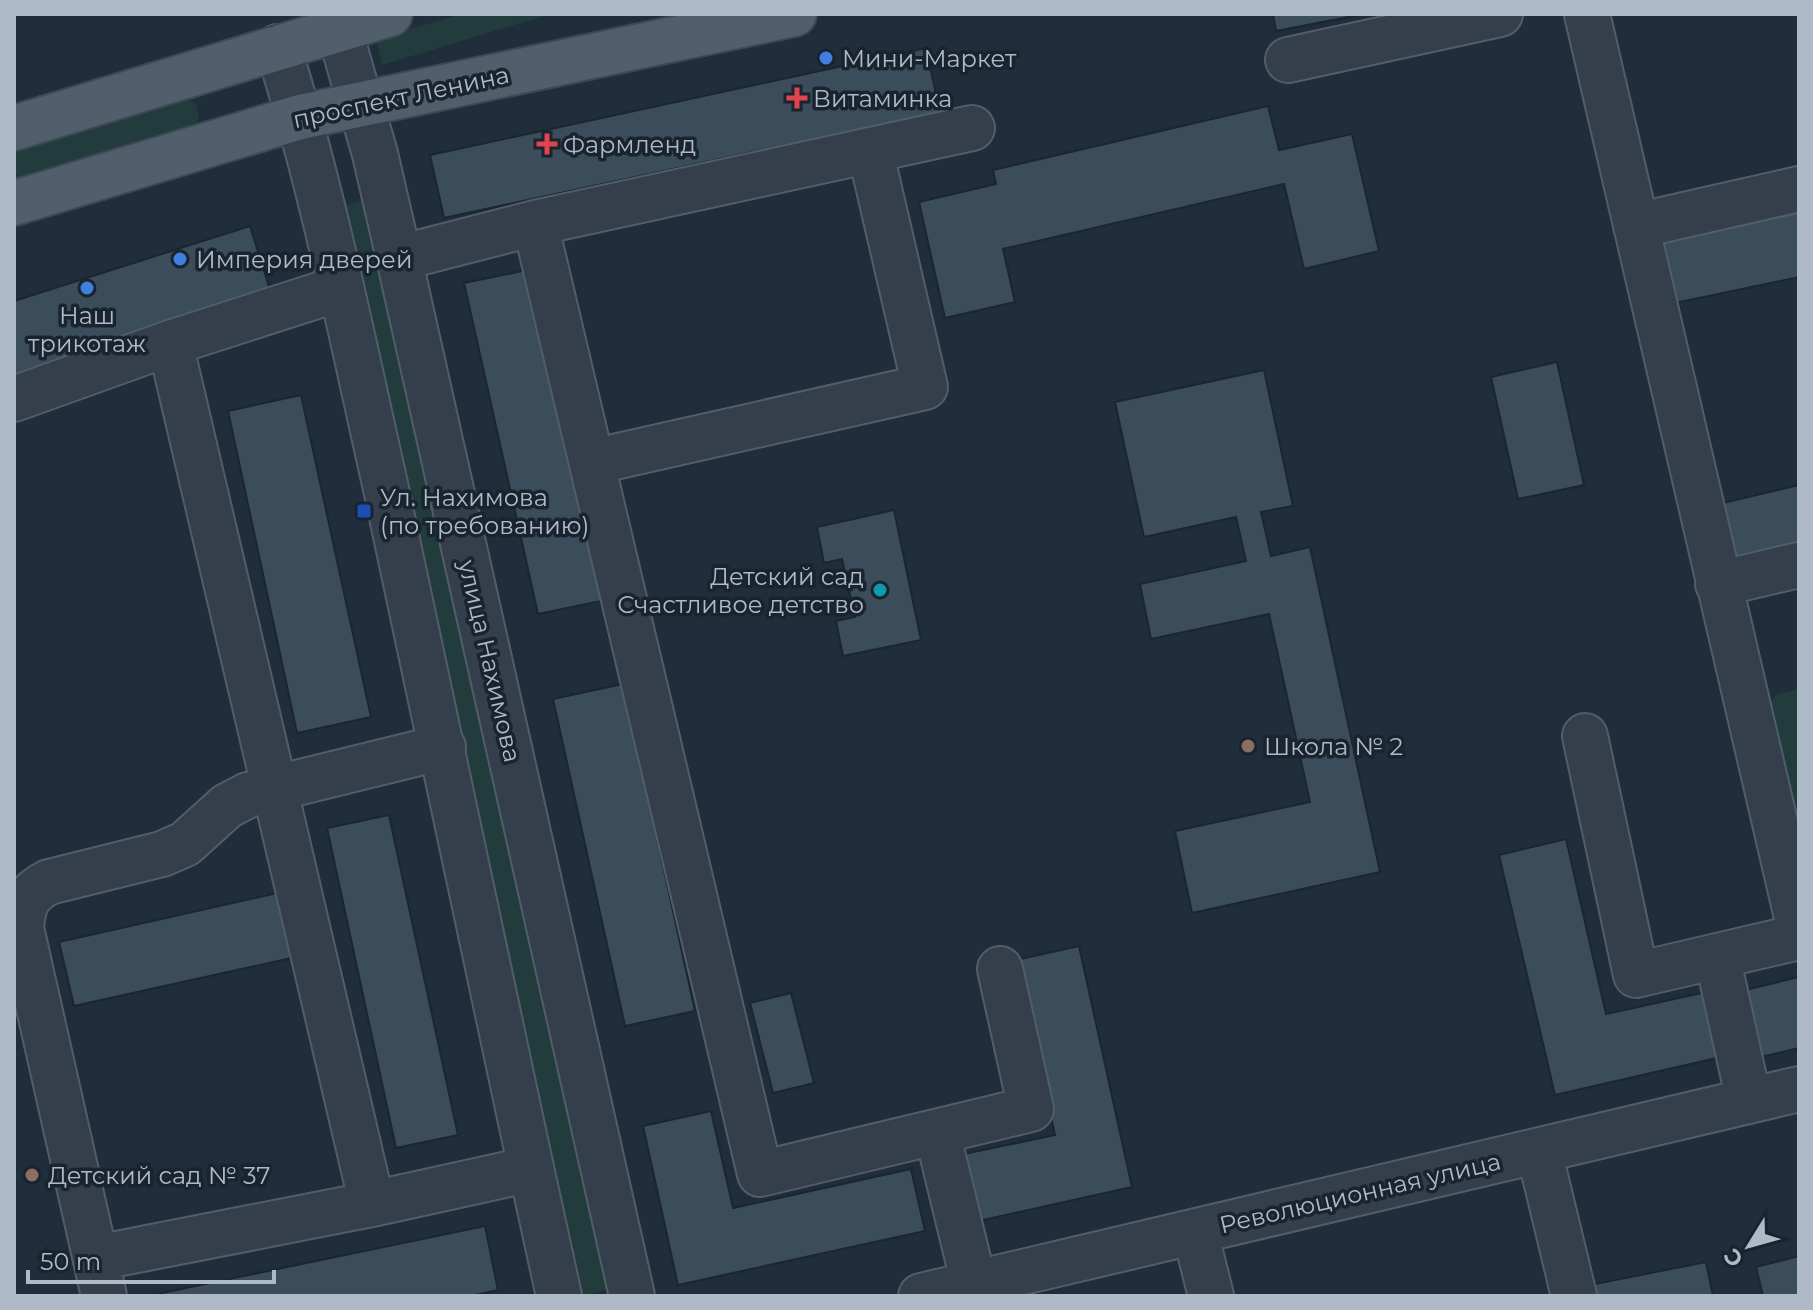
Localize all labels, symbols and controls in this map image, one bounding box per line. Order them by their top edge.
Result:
place label: Мини-Маркет [842,44,1017,73]
marker: Мини-Маркет [817,49,835,67]
street label: проспект Ленина [290,60,512,134]
place label: Витаминка [813,84,952,113]
marker: Витаминка [788,89,806,107]
place label: Фармленд [563,130,696,159]
marker: Фармленд [538,135,556,153]
place label: Империя дверей [196,245,412,274]
marker: Империя дверей [171,250,189,268]
marker: Наш трикотаж [78,279,96,297]
place label: Наш трикотаж [28,301,146,358]
place label: Ул. Нахимова (по требованию) [380,483,589,540]
marker: Ул. Нахимова (по требованию) [355,502,373,520]
street label: улица Нахимова [452,556,527,765]
place label: Детский сад Счастливое детство [617,562,864,619]
marker: Детский сад Счастливое детство [871,581,889,599]
place label: Школа № 2 [1264,732,1403,761]
marker: Школа № 2 [1239,737,1257,755]
street label: Революционная улица [1217,1147,1503,1239]
place label: Детский сад № 37 [48,1161,270,1190]
marker: Детский сад № 37 [23,1166,41,1184]
north arrow [1709,1206,1789,1286]
scale bar [28,1234,274,1284]
text: С [1718,1243,1749,1272]
text: 50 m [40,1247,101,1276]

